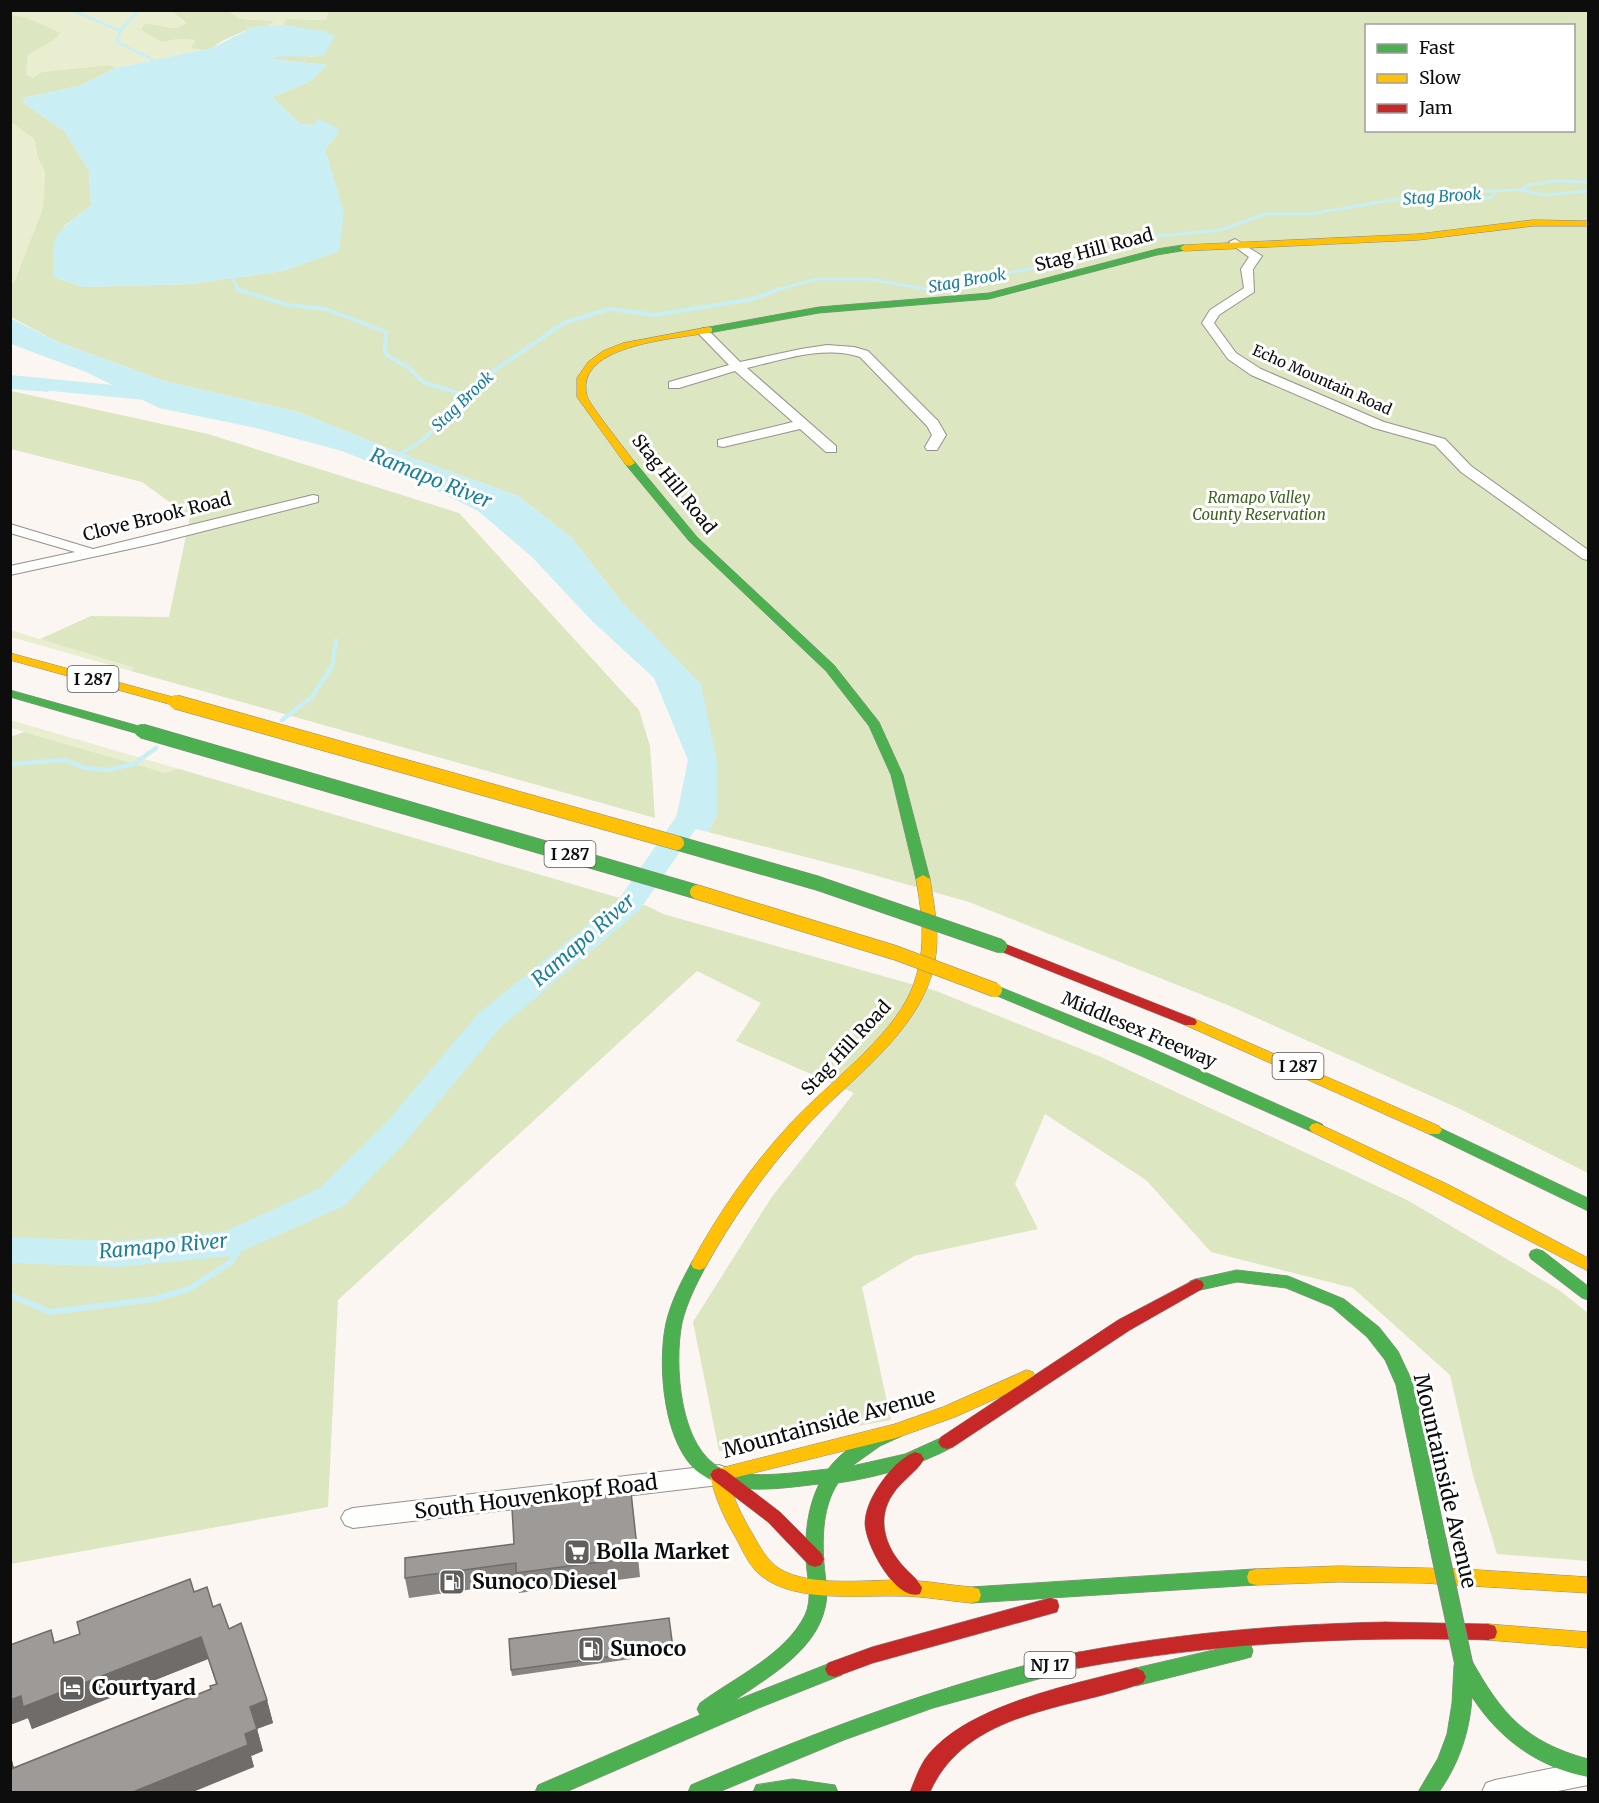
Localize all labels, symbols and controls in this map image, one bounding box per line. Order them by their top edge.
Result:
legend [1365,24,1575,132]
text: Fast [1419,36,1455,59]
text: Slow [1419,66,1462,89]
text: Jam [1418,96,1453,119]
water label: Stag Brook [1402,183,1482,209]
street label: Stag Hill Road [1032,223,1156,276]
water label: Stag Brook [927,263,1008,297]
street label: Echo Mountain Road [1250,340,1395,419]
water label: Stag Brook [427,366,497,435]
street label: Stag Hill Road [627,429,722,538]
water label: Ramapo River [367,442,496,514]
street label: Clove Brook Road [80,487,233,546]
park label: Ramapo Valley County Reservation [1192,488,1326,524]
road number: I 287 [68,666,118,692]
road number: I 287 [544,841,596,867]
water label: Ramapo River [526,887,640,991]
street label: Middlesex Freeway [1058,986,1221,1073]
street label: Stag Hill Road [796,995,896,1100]
road number: I 287 [1272,1053,1324,1079]
water label: Ramapo River [98,1227,229,1264]
street label: Mountainside Avenue [1408,1371,1483,1591]
street label: Mountainside Avenue [720,1381,938,1464]
street label: South Houvenkopf Road [413,1468,659,1525]
supermarket icon: Bolla Market [562,1537,592,1567]
place label: Bolla Market [596,1538,730,1565]
fuel station icon: Sunoco Diesel [437,1567,467,1597]
place label: Sunoco Diesel [472,1568,617,1595]
fuel station icon: Sunoco [576,1634,606,1664]
place label: Sunoco [610,1635,686,1662]
road number: NJ 17 [1024,1652,1076,1678]
hotel icon: Courtyard [57,1673,87,1703]
place label: Courtyard [92,1674,196,1701]

